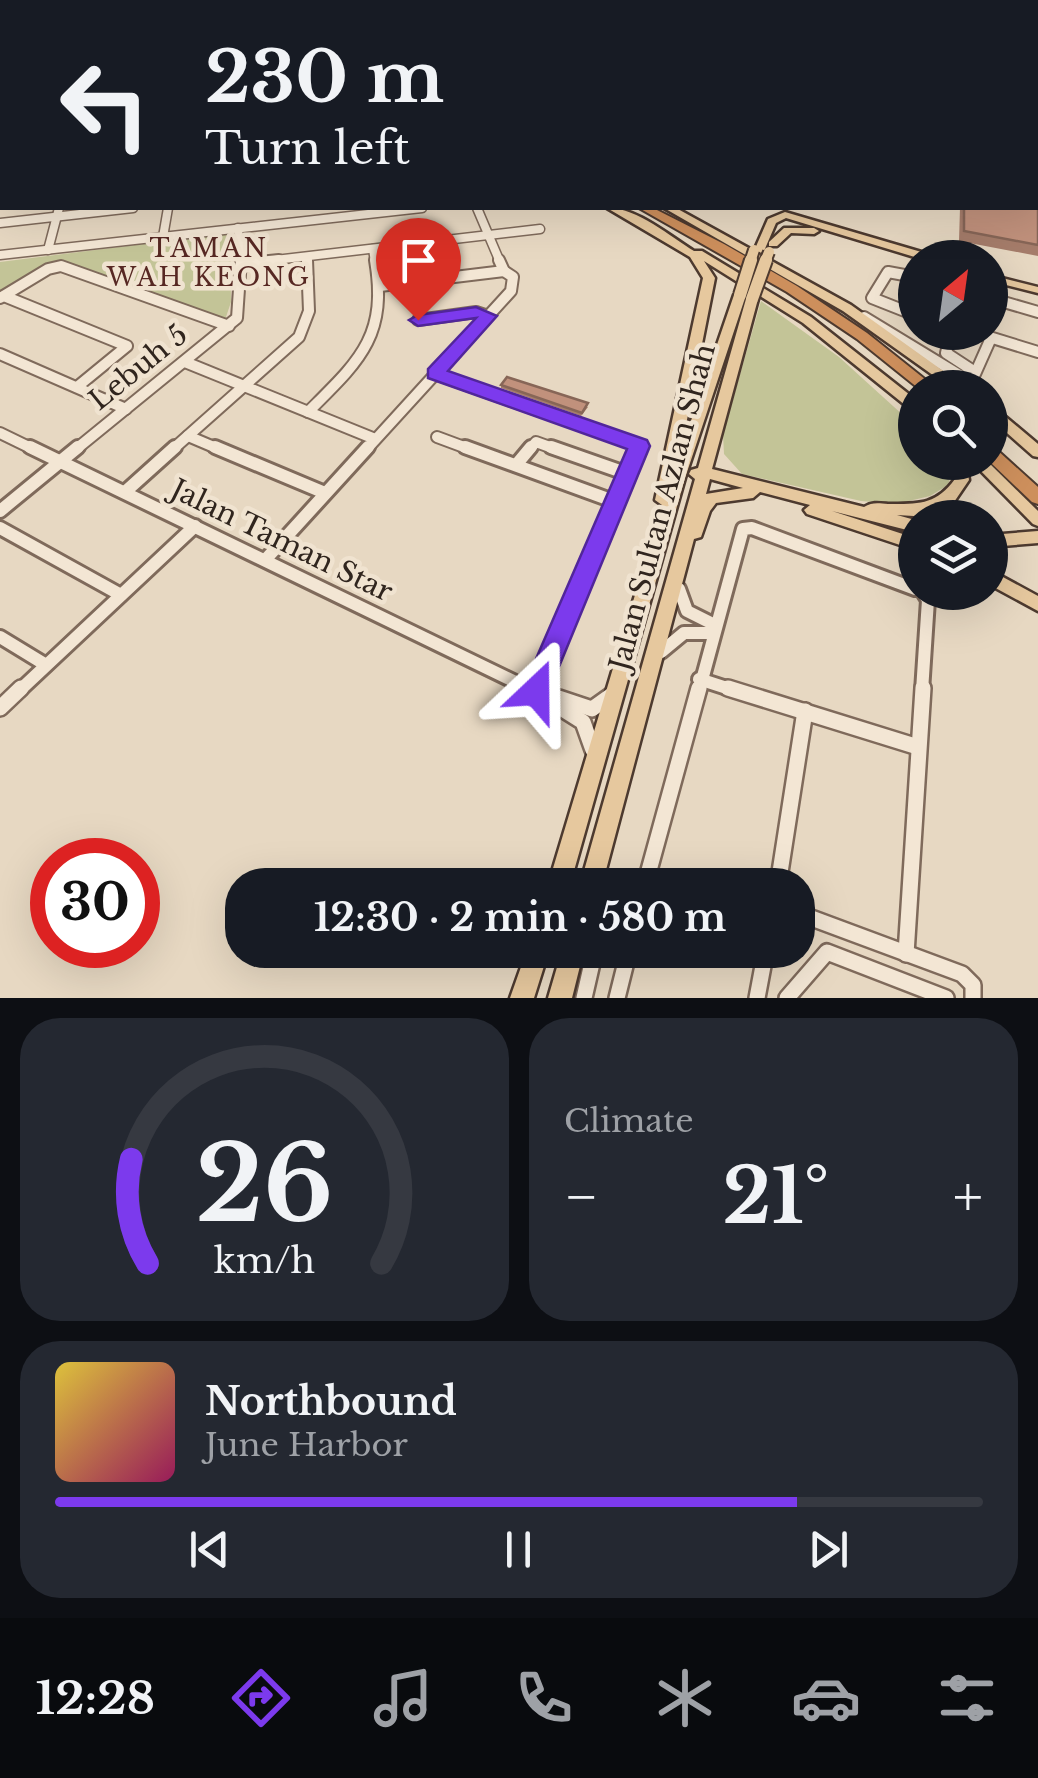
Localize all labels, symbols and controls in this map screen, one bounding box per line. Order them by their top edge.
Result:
text: 230 m [205,34,444,121]
icon: left [40,40,170,170]
text: Turn left [205,120,410,176]
pin [376,218,461,321]
district label: TAMAN WAH KEONG [106,233,311,293]
icon: arrive [391,233,446,288]
north arrow [898,240,1008,350]
map controls [898,240,1008,610]
street label: Lebuh 5 [82,317,195,418]
street label: Jalan Sultan Azlan Shah [601,340,723,678]
button: search [898,370,1008,480]
street label: Jalan Taman Star [162,470,399,610]
button: layers [898,500,1008,610]
position arrow [484,639,588,743]
speed limit sign: 30 [30,838,160,968]
text: 12:30 · 2 min · 580 m [314,894,726,941]
text: Climate [564,1101,693,1141]
text: 26 [196,1120,333,1249]
text: 21° [723,1150,829,1243]
text: − [564,1163,599,1231]
text: + [953,1163,983,1231]
text: km/h [214,1238,315,1283]
text: Northbound [205,1378,457,1425]
text: June Harbor [205,1425,408,1465]
icon: previous [182,1522,237,1577]
icon: pause [491,1522,546,1577]
icon: next [801,1522,856,1577]
icon: directions [226,1663,296,1733]
icon: music [368,1663,438,1733]
icon: phone [509,1663,579,1733]
icon: climate [650,1663,720,1733]
icon: car [791,1663,861,1733]
icon: filters [932,1663,1002,1733]
text: 12:28 [36,1670,155,1726]

